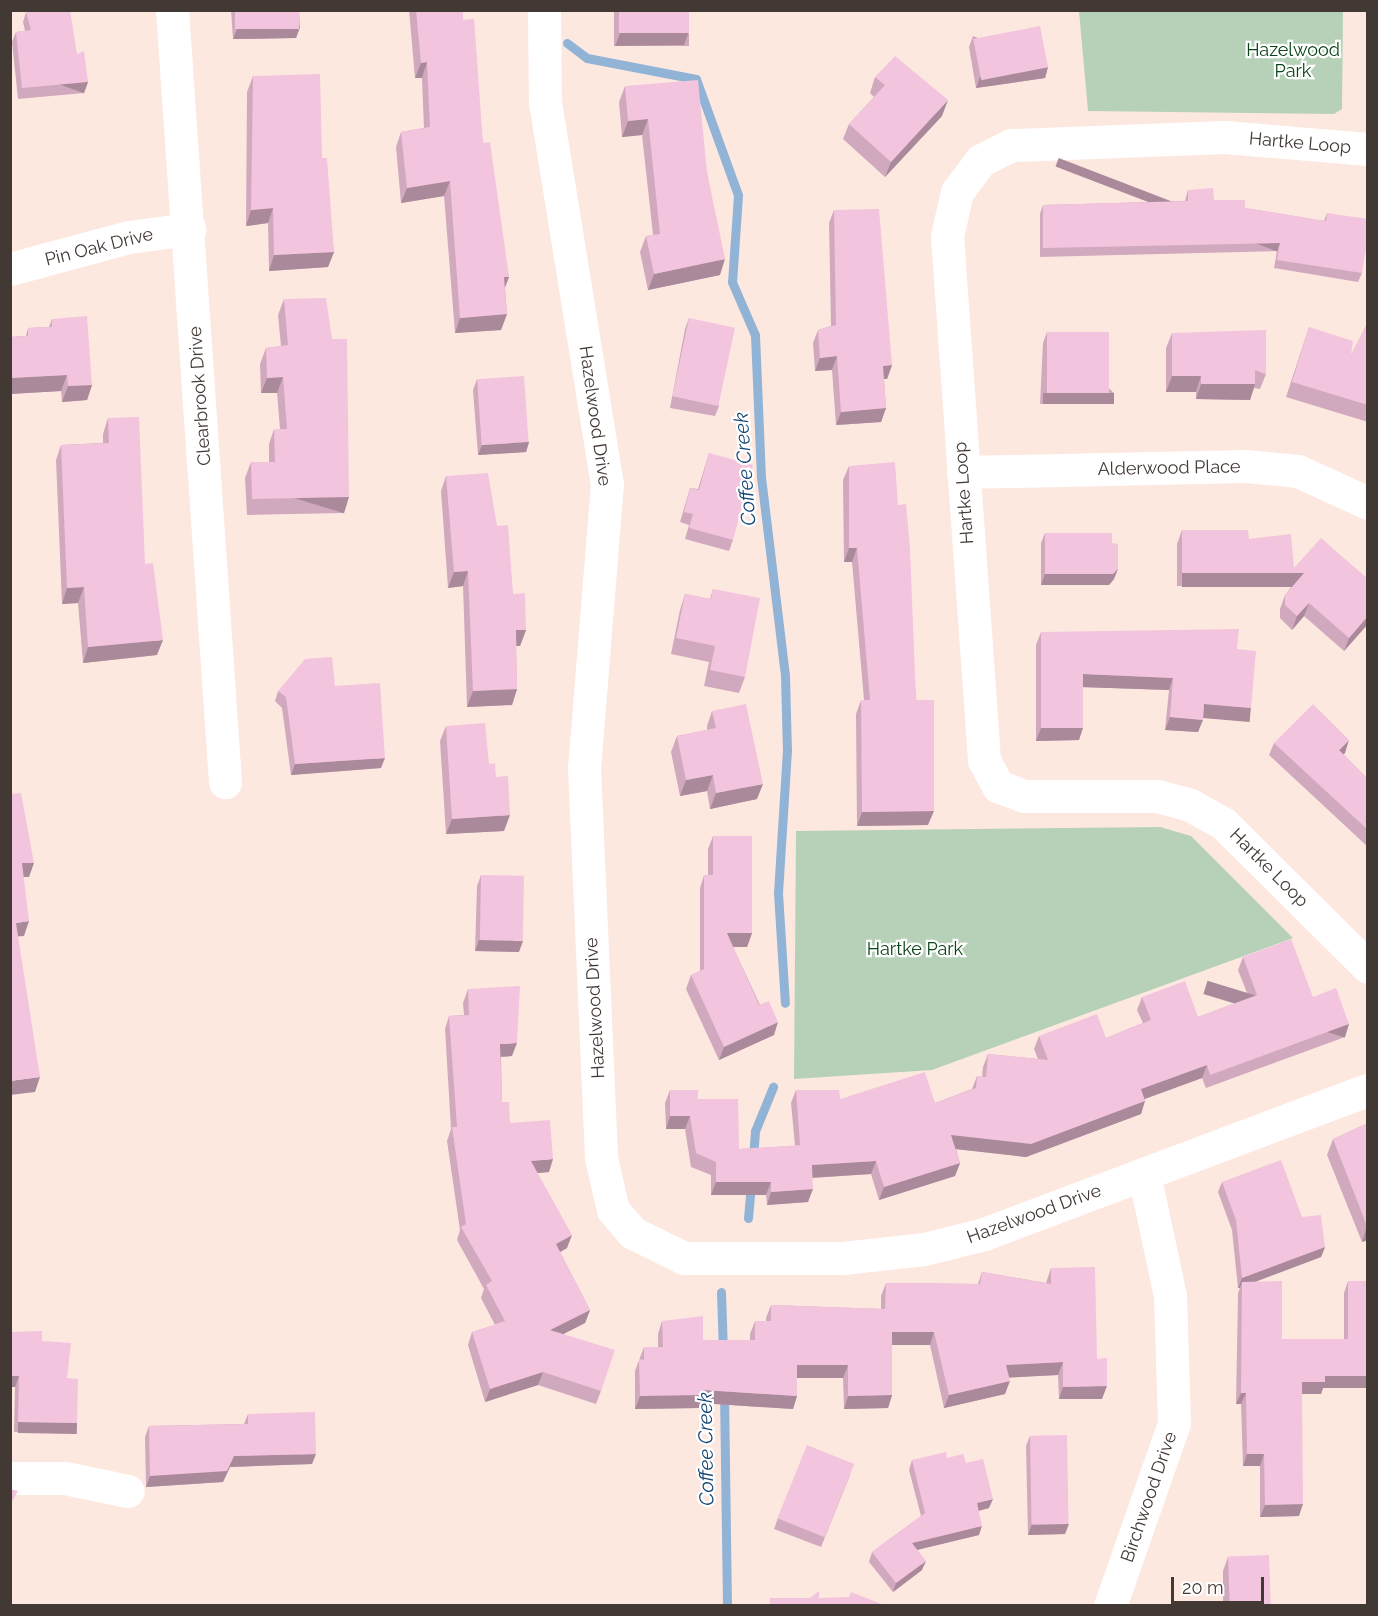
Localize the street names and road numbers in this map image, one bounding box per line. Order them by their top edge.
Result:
street label: Hartke Loop [1248,128,1352,158]
street label: Pin Oak Drive [43,223,155,271]
street label: Clearbrook Drive [184,326,216,466]
street label: Hazelwood Drive [574,345,616,487]
street label: Hartke Loop [950,441,978,545]
street label: Alderwood Place [1097,456,1241,480]
street label: Hartke Loop [1225,824,1313,912]
street label: Hazelwood Drive [581,937,609,1079]
street label: Hazelwood Drive [964,1180,1104,1248]
street label: Birchwood Drive [1117,1429,1181,1565]

